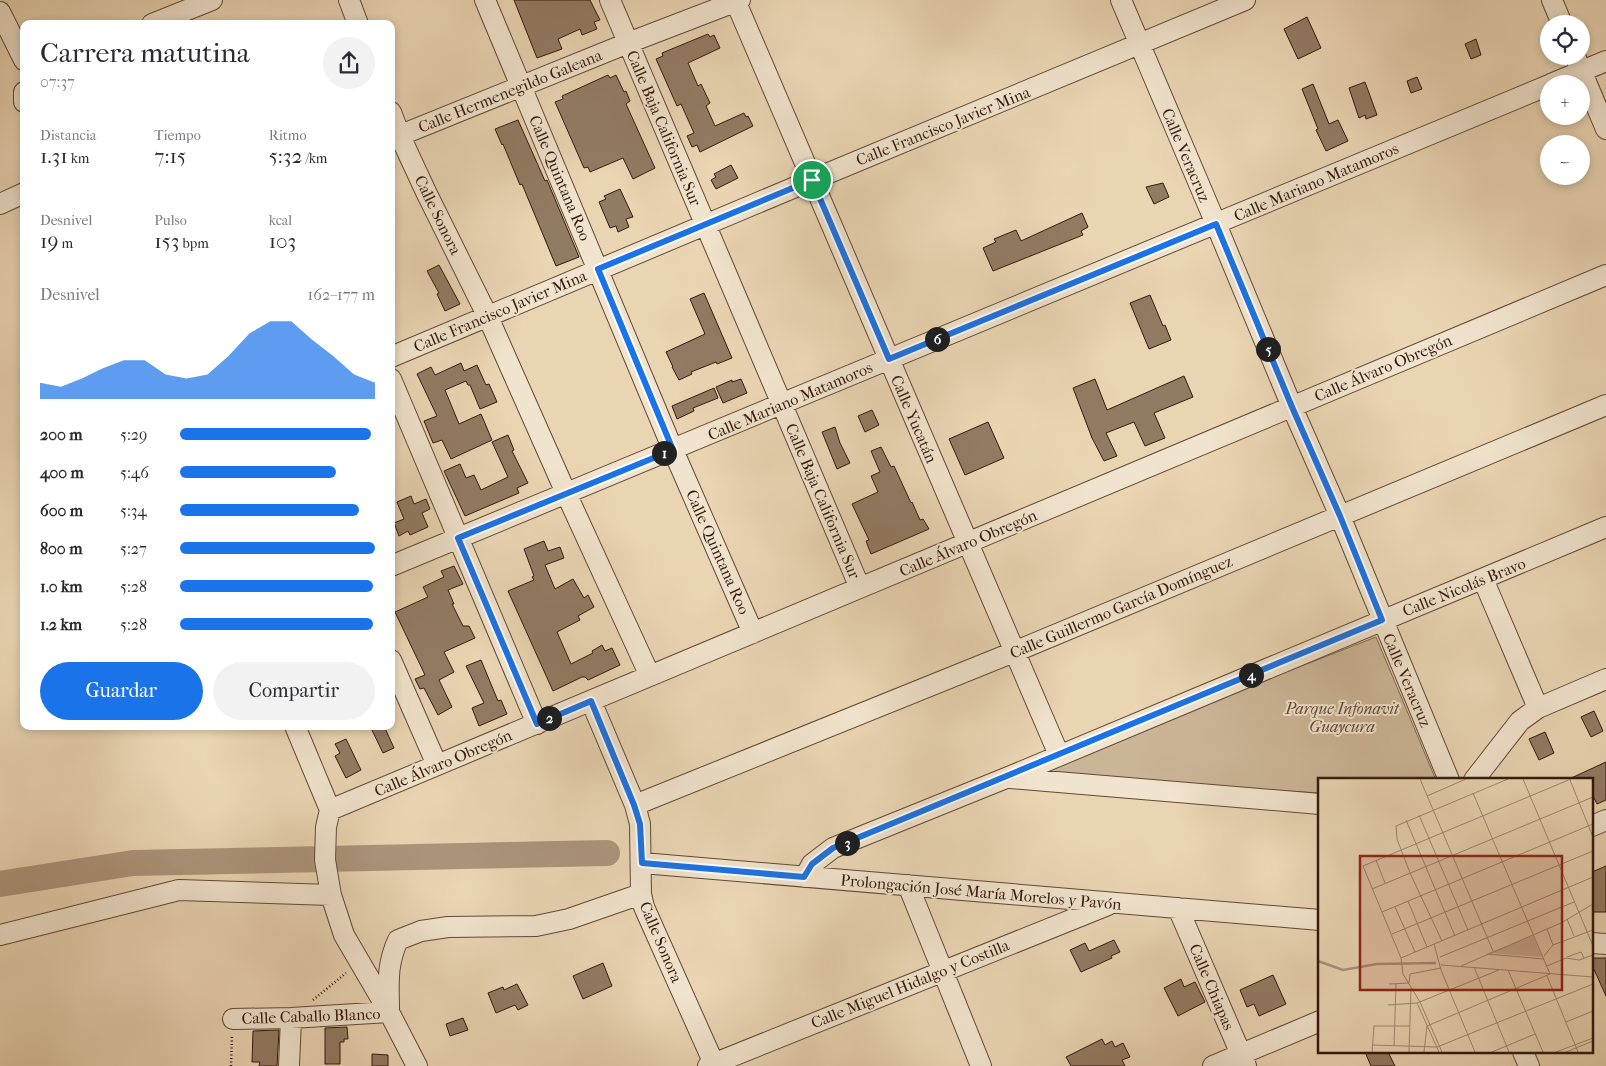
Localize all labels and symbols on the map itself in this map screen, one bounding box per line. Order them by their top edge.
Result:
street label: Calle Hermenegildo Galeana [415,45,605,137]
street label: Calle Baja California Sur [623,47,705,209]
street label: Calle Francisco Javier Mina [853,82,1033,170]
street label: Calle Veracruz [1158,105,1214,205]
street label: Calle Quintana Roo [525,112,595,244]
street label: Calle Mariano Matamoros [1231,139,1401,225]
pin [791,159,833,201]
street label: Calle Sonora [411,172,466,258]
street label: Calle Francisco Javier Mina [411,266,590,356]
pin: 6 [924,326,950,352]
street label: Calle Álvaro Obregón [1311,329,1455,406]
pin: 5 [1256,336,1280,362]
street label: Calle Mariano Matamoros [705,358,875,444]
street label: Calle Yucatán [887,372,941,467]
street label: Calle Baja California Sur [782,420,864,582]
pin: 1 [652,440,676,466]
street label: Calle Quintana Roo [682,487,754,617]
street label: Calle Álvaro Obregón [896,504,1040,581]
street label: Calle Guillermo García Domínguez [1007,551,1235,663]
street label: Calle Nicolás Bravo [1400,554,1528,620]
street label: Calle Veracruz [1379,630,1435,730]
pin: 4 [1238,662,1264,688]
park label: Parque Infonavit Guaycura [1284,699,1400,736]
pin: 2 [536,706,562,730]
street label: Calle Álvaro Obregón [371,724,515,801]
inset map [1318,778,1594,1054]
pin: 3 [834,830,860,856]
street label: Prolongación José María Morelos y Pavón [840,870,1123,914]
street label: Calle Sonora [635,899,687,986]
street label: Calle Miguel Hidalgo y Costilla [808,935,1013,1033]
street label: Calle Chiapas [1185,941,1239,1033]
street label: Calle Caballo Blanco [241,1004,381,1028]

